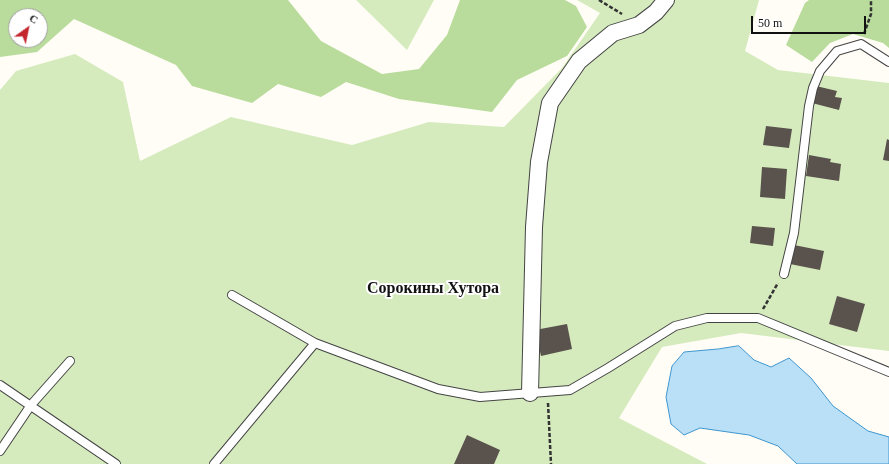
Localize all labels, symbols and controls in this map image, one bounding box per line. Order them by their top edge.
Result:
north arrow [8,8,48,48]
scale bar [753,8,868,34]
text: С [27,12,41,26]
text: 50 m [758,16,782,30]
district label: Сорокины Хутора [367,279,499,299]

